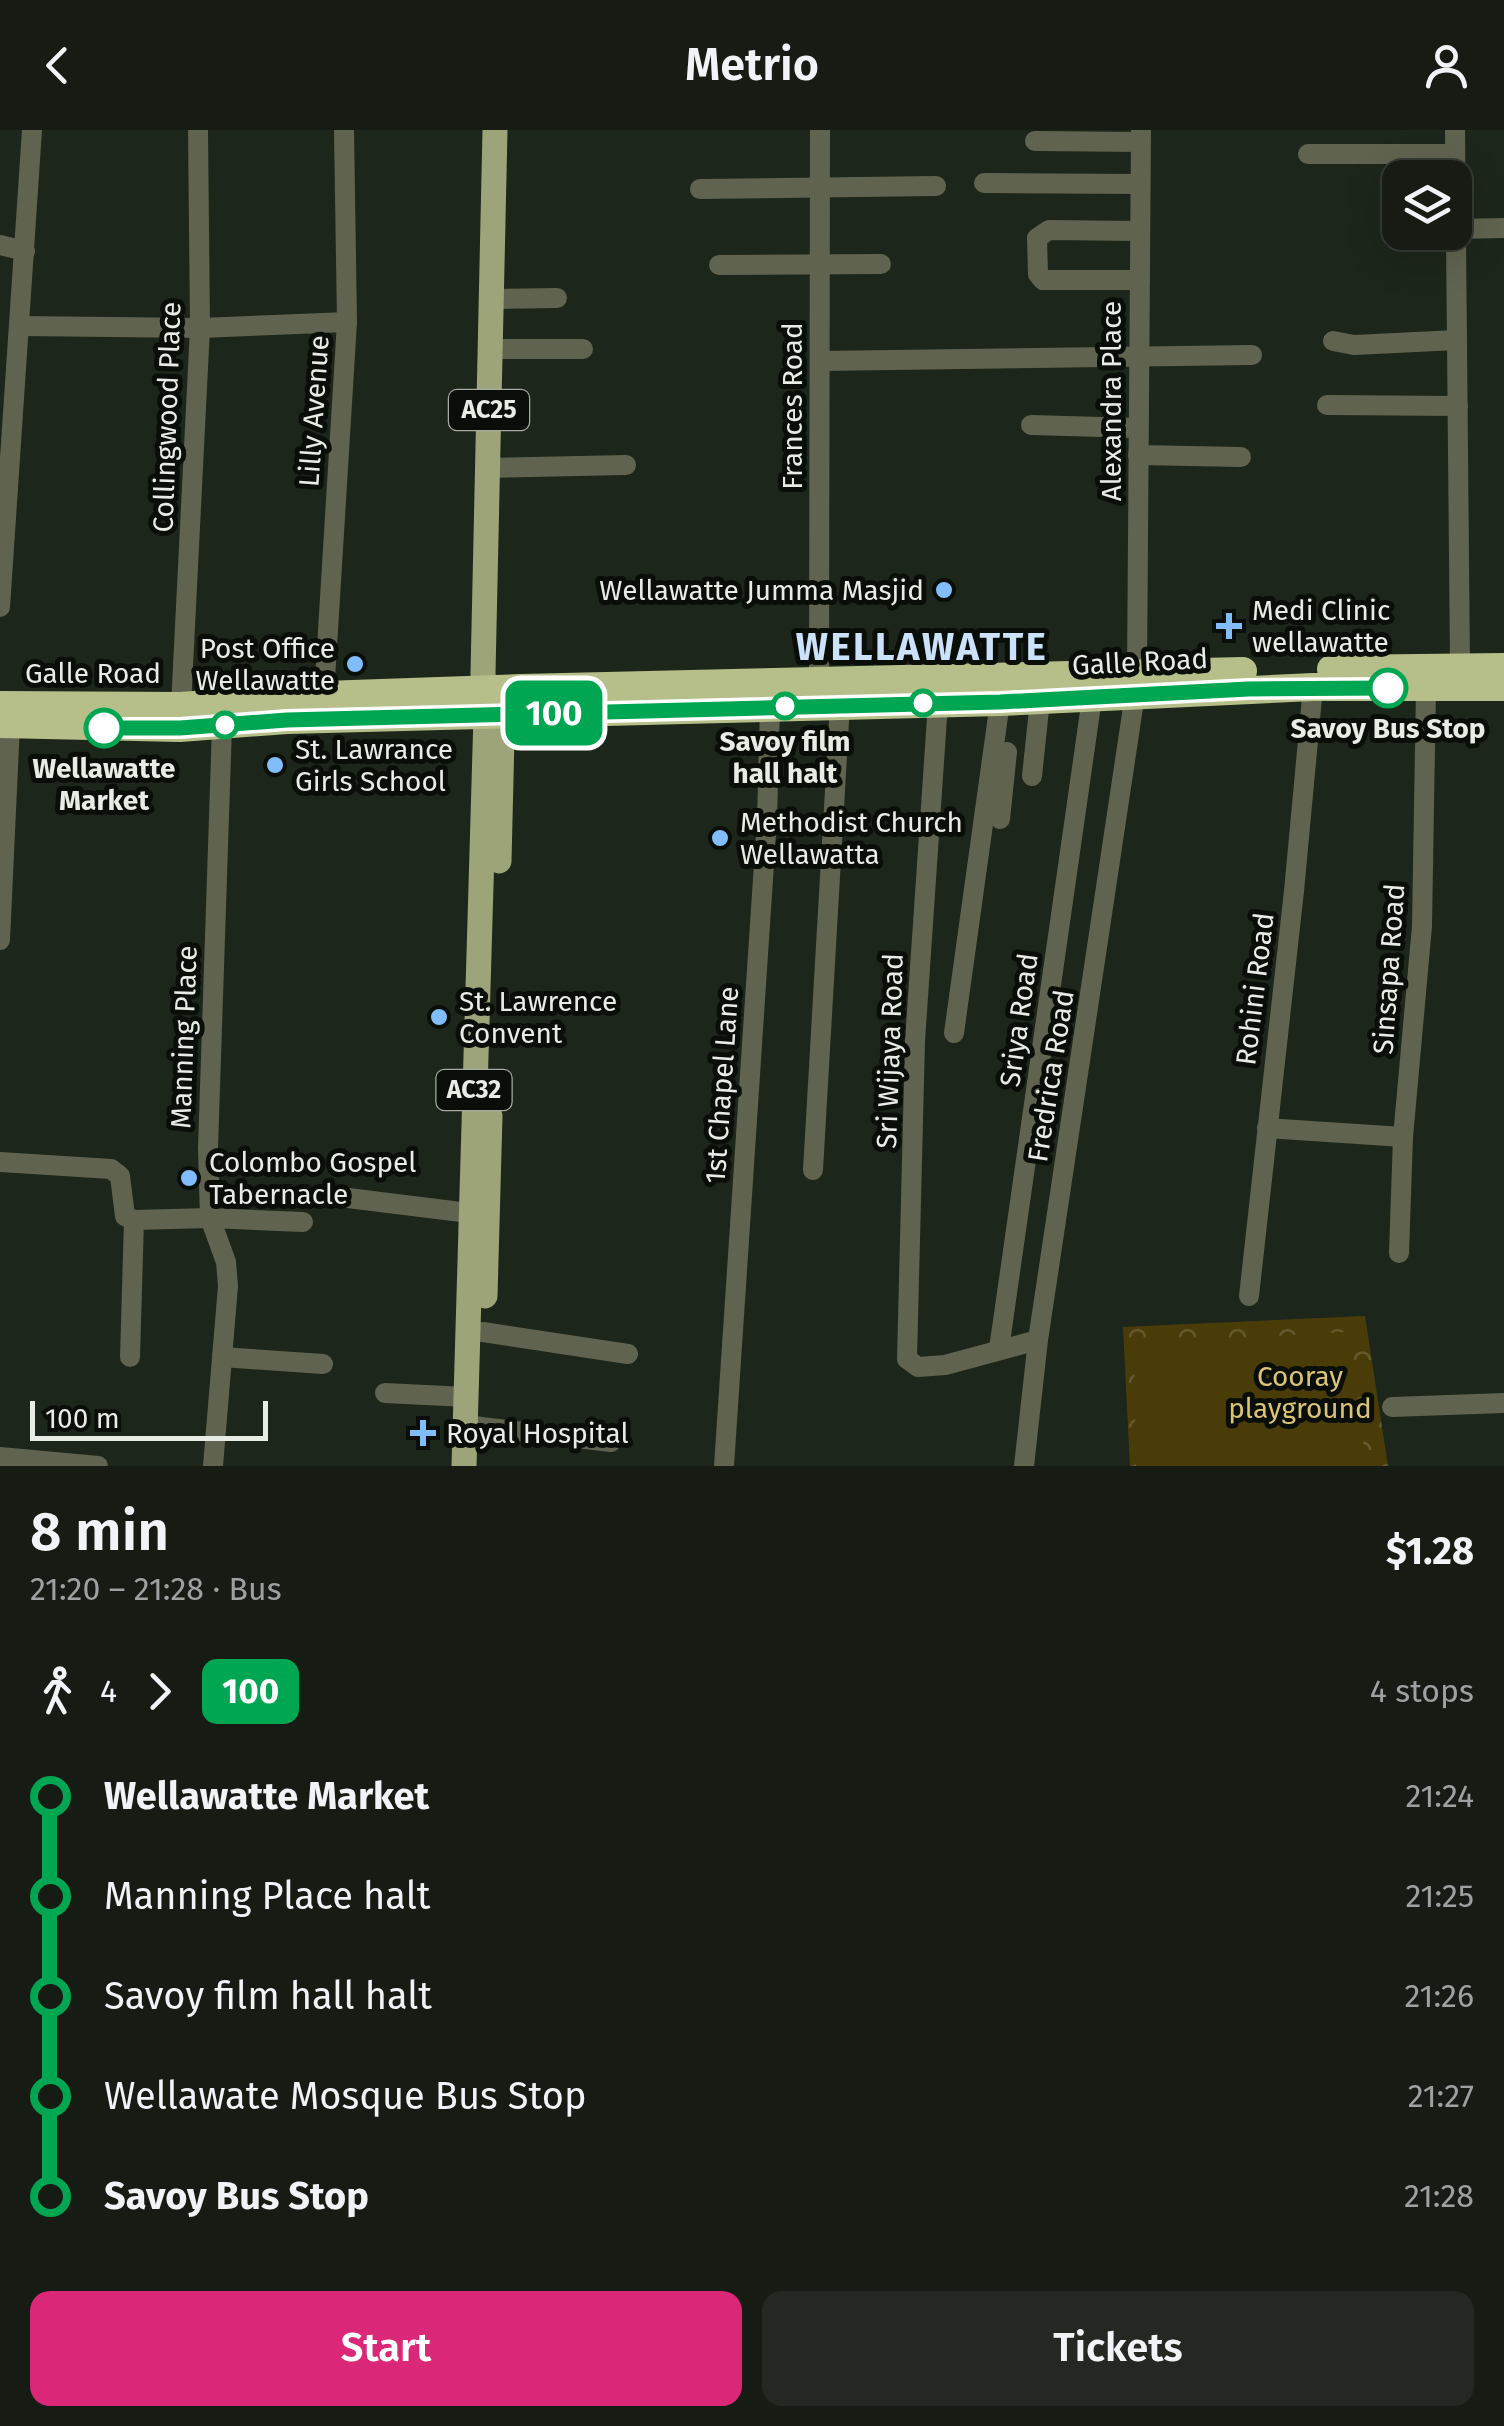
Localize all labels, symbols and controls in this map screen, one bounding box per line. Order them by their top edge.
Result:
icon: back [30,38,85,93]
text: Metrio [685,38,819,92]
icon: person [1419,38,1474,93]
map controls [1382,160,1472,250]
button: layers [1382,160,1472,250]
street label: Collingwood Place [146,301,188,533]
street label: Alexandra Place [1095,301,1128,501]
street label: Frances Road [776,322,809,490]
street label: Lilly Avenue [292,334,336,488]
road number: AC25 [449,390,529,430]
place label: Wellawatte Jumma Masjid [599,574,924,607]
marker: Wellawatte Jumma Masjid [933,579,955,601]
place label: Medi Clinic wellawatte [1252,594,1390,659]
marker: Medi Clinic wellawatte [1216,613,1242,639]
district label: WELLAWATTE [796,624,1048,670]
place label: Post Office Wellawatte [196,632,335,697]
street label: Galle Road [1071,642,1209,682]
marker: Post Office Wellawatte [344,653,366,675]
street label: Galle Road [25,657,161,690]
marker: Savoy Bus Stop [1369,669,1407,707]
line badge: 100 [496,680,612,746]
unlabelled marker [910,690,936,716]
text: 100 [525,692,583,734]
marker: Savoy film hall halt [772,693,798,719]
marker: Wellawatte Market [85,709,123,747]
unlabelled marker [212,712,238,738]
place label: Savoy Bus Stop [1290,712,1486,745]
place label: Savoy film hall halt [719,725,851,790]
place label: St. Lawrance Girls School [295,733,453,798]
place label: Wellawatte Market [32,752,176,817]
marker: St. Lawrance Girls School [264,754,286,776]
place label: Methodist Church Wellawatta [740,806,963,871]
marker: Methodist Church Wellawatta [709,827,731,849]
street label: Sinsapa Road [1367,882,1411,1056]
street label: Rohini Road [1229,911,1281,1067]
street label: Manning Place [164,945,204,1129]
street label: Sriya Road [993,951,1045,1089]
street label: Sri Wijaya Road [870,953,910,1149]
place label: St. Lawrence Convent [459,985,617,1050]
street label: 1st Chapel Lane [699,985,745,1185]
street label: Fredrica Road [1021,988,1081,1164]
marker: St. Lawrence Convent [428,1006,450,1028]
road number: AC32 [436,1070,512,1110]
place label: Colombo Gospel Tabernacle [209,1146,416,1211]
marker: Colombo Gospel Tabernacle [178,1167,200,1189]
park label: Cooray playground [1228,1360,1372,1425]
scale bar [30,1396,268,1440]
text: 100 m [45,1402,120,1435]
place label: Royal Hospital [446,1417,629,1450]
marker: Royal Hospital [410,1420,436,1446]
text: 8 min [30,1499,169,1565]
text: $1.28 [1386,1528,1474,1574]
text: 21:20 – 21:28 · Bus [30,1570,282,1608]
icon: walk [30,1664,85,1719]
icon: forward [132,1664,187,1719]
text: 100 [222,1670,279,1712]
text: 4 [100,1672,117,1710]
text: 4 stops [1370,1672,1474,1710]
text: Wellawatte Market [104,1773,429,1819]
text: 21:24 [1405,1777,1474,1815]
text: Manning Place halt [104,1873,431,1919]
text: 21:25 [1406,1877,1474,1915]
text: Savoy film hall halt [104,1973,432,2019]
text: 21:26 [1405,1977,1474,2015]
text: Wellawate Mosque Bus Stop [104,2073,586,2119]
text: 21:27 [1408,2077,1474,2115]
text: Savoy Bus Stop [104,2173,369,2219]
text: 21:28 [1404,2177,1474,2215]
button: Start [30,2291,742,2406]
button: Tickets [762,2291,1474,2406]

